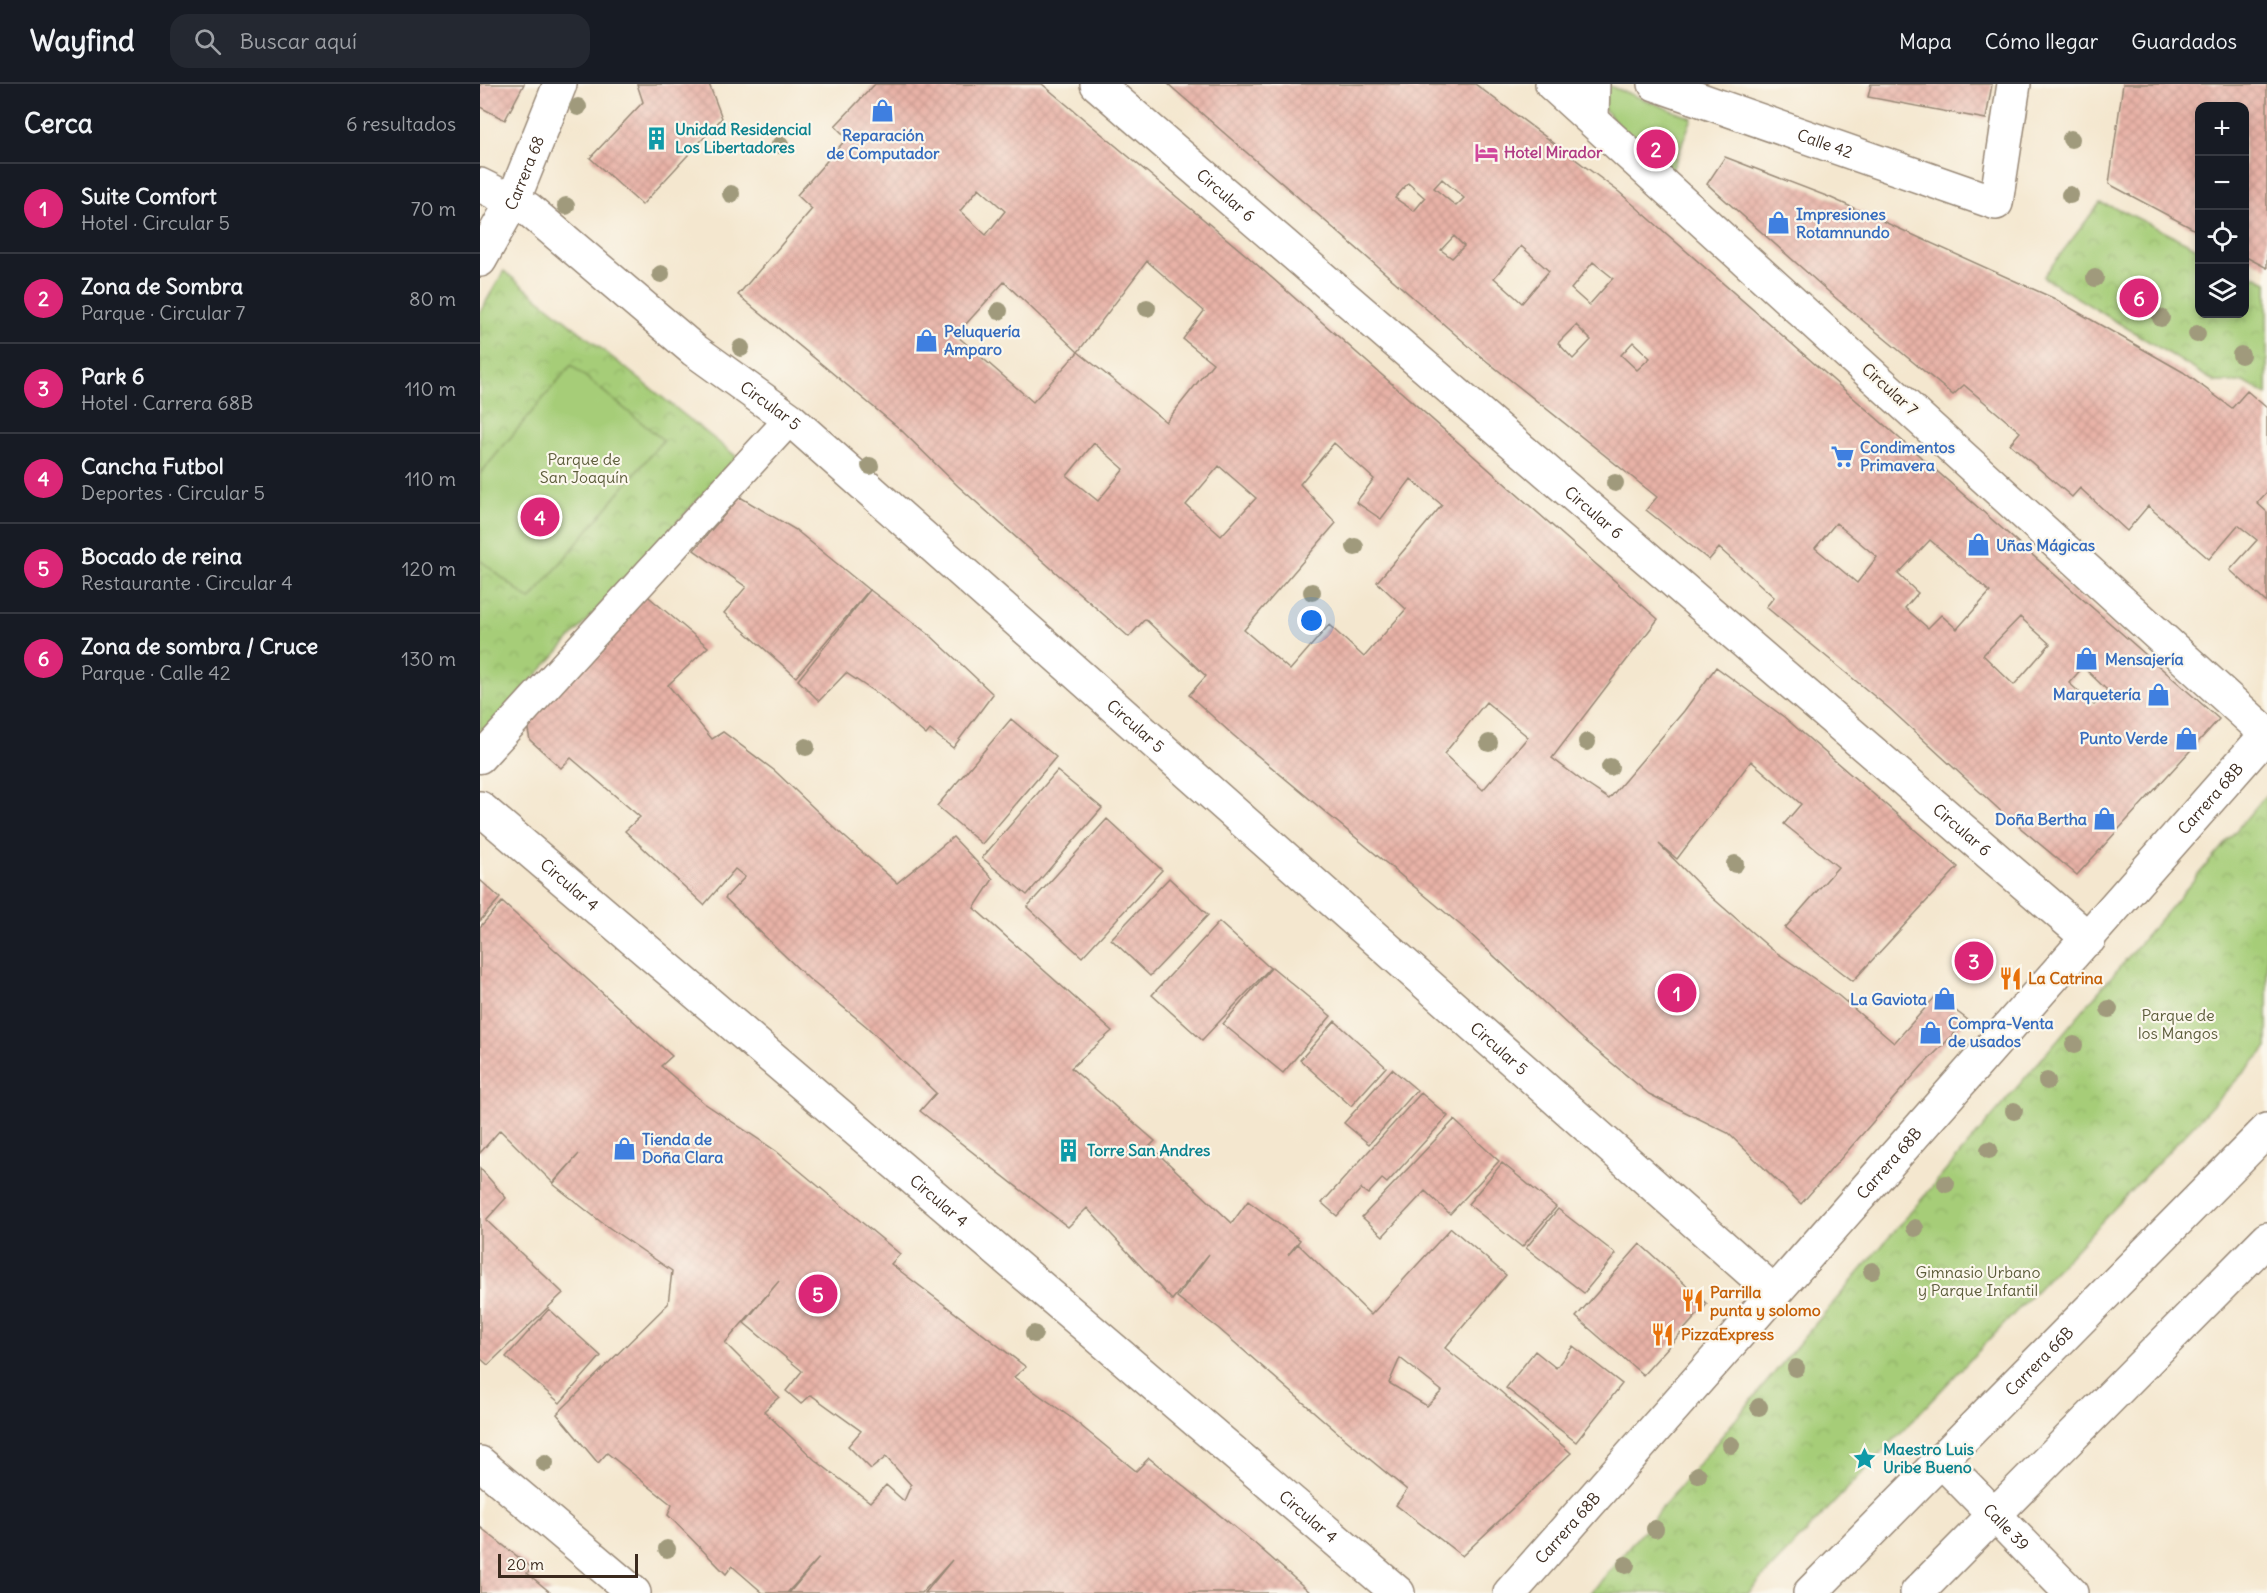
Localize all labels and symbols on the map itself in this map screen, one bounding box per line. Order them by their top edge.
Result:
shop icon: Reparación de Computador [870,97,896,123]
place label: Unidad Residencial Los Libertadores [675,119,811,157]
street label: Calle 42 [1795,124,1855,162]
building icon: Unidad Residencial Los Libertadores [644,125,670,151]
place label: Reparación de Computador [826,125,940,164]
pin: 2 [1636,126,1676,172]
street label: Carrera 68 [500,133,548,214]
hotel icon: Hotel Mirador [1473,139,1499,165]
place label: Hotel Mirador [1504,142,1603,162]
street label: Circular 6 [1193,164,1259,226]
place label: Impresiones Rotamnundo [1796,204,1890,242]
shop icon: Impresiones Rotamnundo [1765,210,1791,236]
pin: 6 [2120,276,2158,320]
place label: Peluquería Amparo [944,321,1020,360]
shop icon: Peluquería Amparo [913,327,939,353]
street label: Circular 7 [1858,359,1922,420]
street label: Circular 5 [736,377,805,434]
place label: Condimentos Primavera [1860,437,1955,475]
supermarket icon: Condimentos Primavera [1829,443,1855,469]
park label: Parque de San Joaquín [540,449,628,487]
street label: Circular 6 [1561,482,1627,543]
pin: 4 [520,494,560,540]
shop icon: Uñas Mágicas [1965,532,1991,558]
place label: Uñas Mágicas [1996,535,2095,556]
your location [1297,606,1326,635]
shop icon: Mensajería [2074,646,2100,672]
place label: Mensajería [2105,649,2184,669]
shop icon: Marquetería [2146,681,2172,707]
place label: Marquetería [2053,684,2141,705]
street label: Circular 5 [1103,695,1169,757]
shop icon: Punto Verde [2173,725,2199,751]
place label: Punto Verde [2079,728,2168,748]
street label: Carrera 68B [2173,758,2247,838]
street label: Circular 6 [1929,799,1995,860]
shop icon: Doña Bertha [2092,806,2118,832]
place label: Doña Bertha [1995,809,2087,829]
street label: Circular 4 [536,854,603,915]
pin: 3 [1954,938,1994,984]
restaurant icon: La Catrina [1997,965,2023,991]
place label: La Catrina [2028,968,2103,988]
pin: 1 [1658,970,1696,1016]
shop icon: La Gaviota [1932,986,1958,1012]
place label: La Gaviota [1850,989,1927,1009]
park label: Parque de los Mangos [2138,1005,2218,1043]
place label: Compra-Venta de usados [1948,1013,2054,1051]
street label: Circular 5 [1466,1018,1532,1079]
shop icon: Compra-Venta de usados [1917,1019,1943,1045]
street label: Carrera 68B [1852,1123,1926,1203]
place label: Tienda de Doña Clara [642,1129,723,1167]
shop icon: Tienda de Doña Clara [611,1135,637,1161]
building icon: Torre San Andres [1056,1137,1082,1163]
place label: Torre San Andres [1087,1140,1210,1160]
street label: Circular 4 [906,1170,972,1231]
park label: Gimnasio Urbano y Parque Infantil [1916,1262,2040,1300]
pin: 5 [798,1272,838,1316]
place label: Parrilla punta y solomo [1710,1282,1821,1321]
restaurant icon: Parrilla punta y solomo [1679,1288,1705,1314]
restaurant icon: PizzaExpress [1650,1321,1676,1347]
street label: Carrera 66B [2001,1322,2077,1400]
place label: PizzaExpress [1681,1324,1774,1345]
place label: Maestro Luis Uribe Bueno [1883,1439,1974,1477]
place icon: Maestro Luis Uribe Bueno [1852,1445,1878,1471]
street label: Circular 4 [1275,1486,1342,1547]
street label: Carrera 68B [1531,1488,1604,1568]
street label: Calle 39 [1979,1499,2034,1554]
scale bar [498,1551,638,1578]

